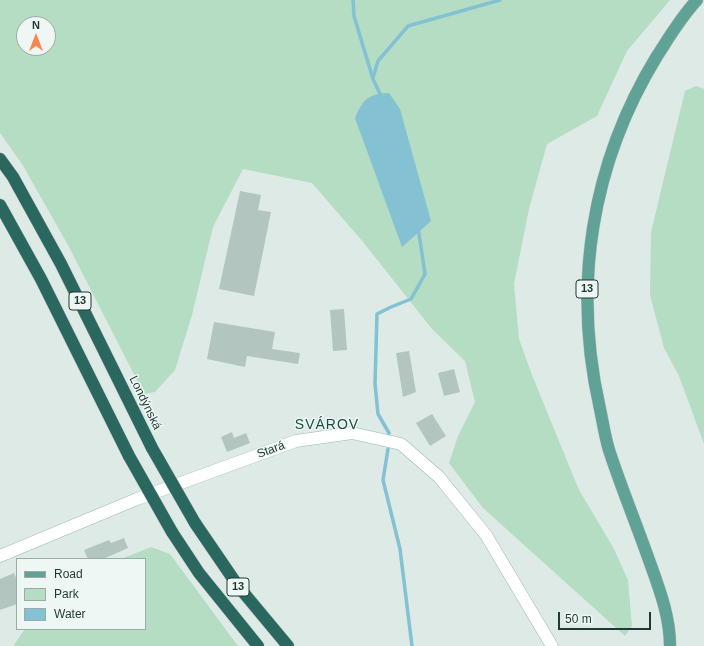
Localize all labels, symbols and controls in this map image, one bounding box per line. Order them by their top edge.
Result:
north arrow [16,16,56,56]
text: N [32,19,40,31]
road number: 13 [576,280,598,298]
road number: 13 [69,292,91,310]
street label: Londýnská [126,374,164,432]
district label: SVÁROV [295,417,359,433]
street label: Stará [255,438,287,462]
legend [16,558,146,630]
text: Road [54,567,83,581]
road number: 13 [227,578,249,596]
text: Park [54,587,79,601]
scale bar [560,604,653,630]
text: Water [54,607,86,621]
text: 50 m [565,612,592,626]

